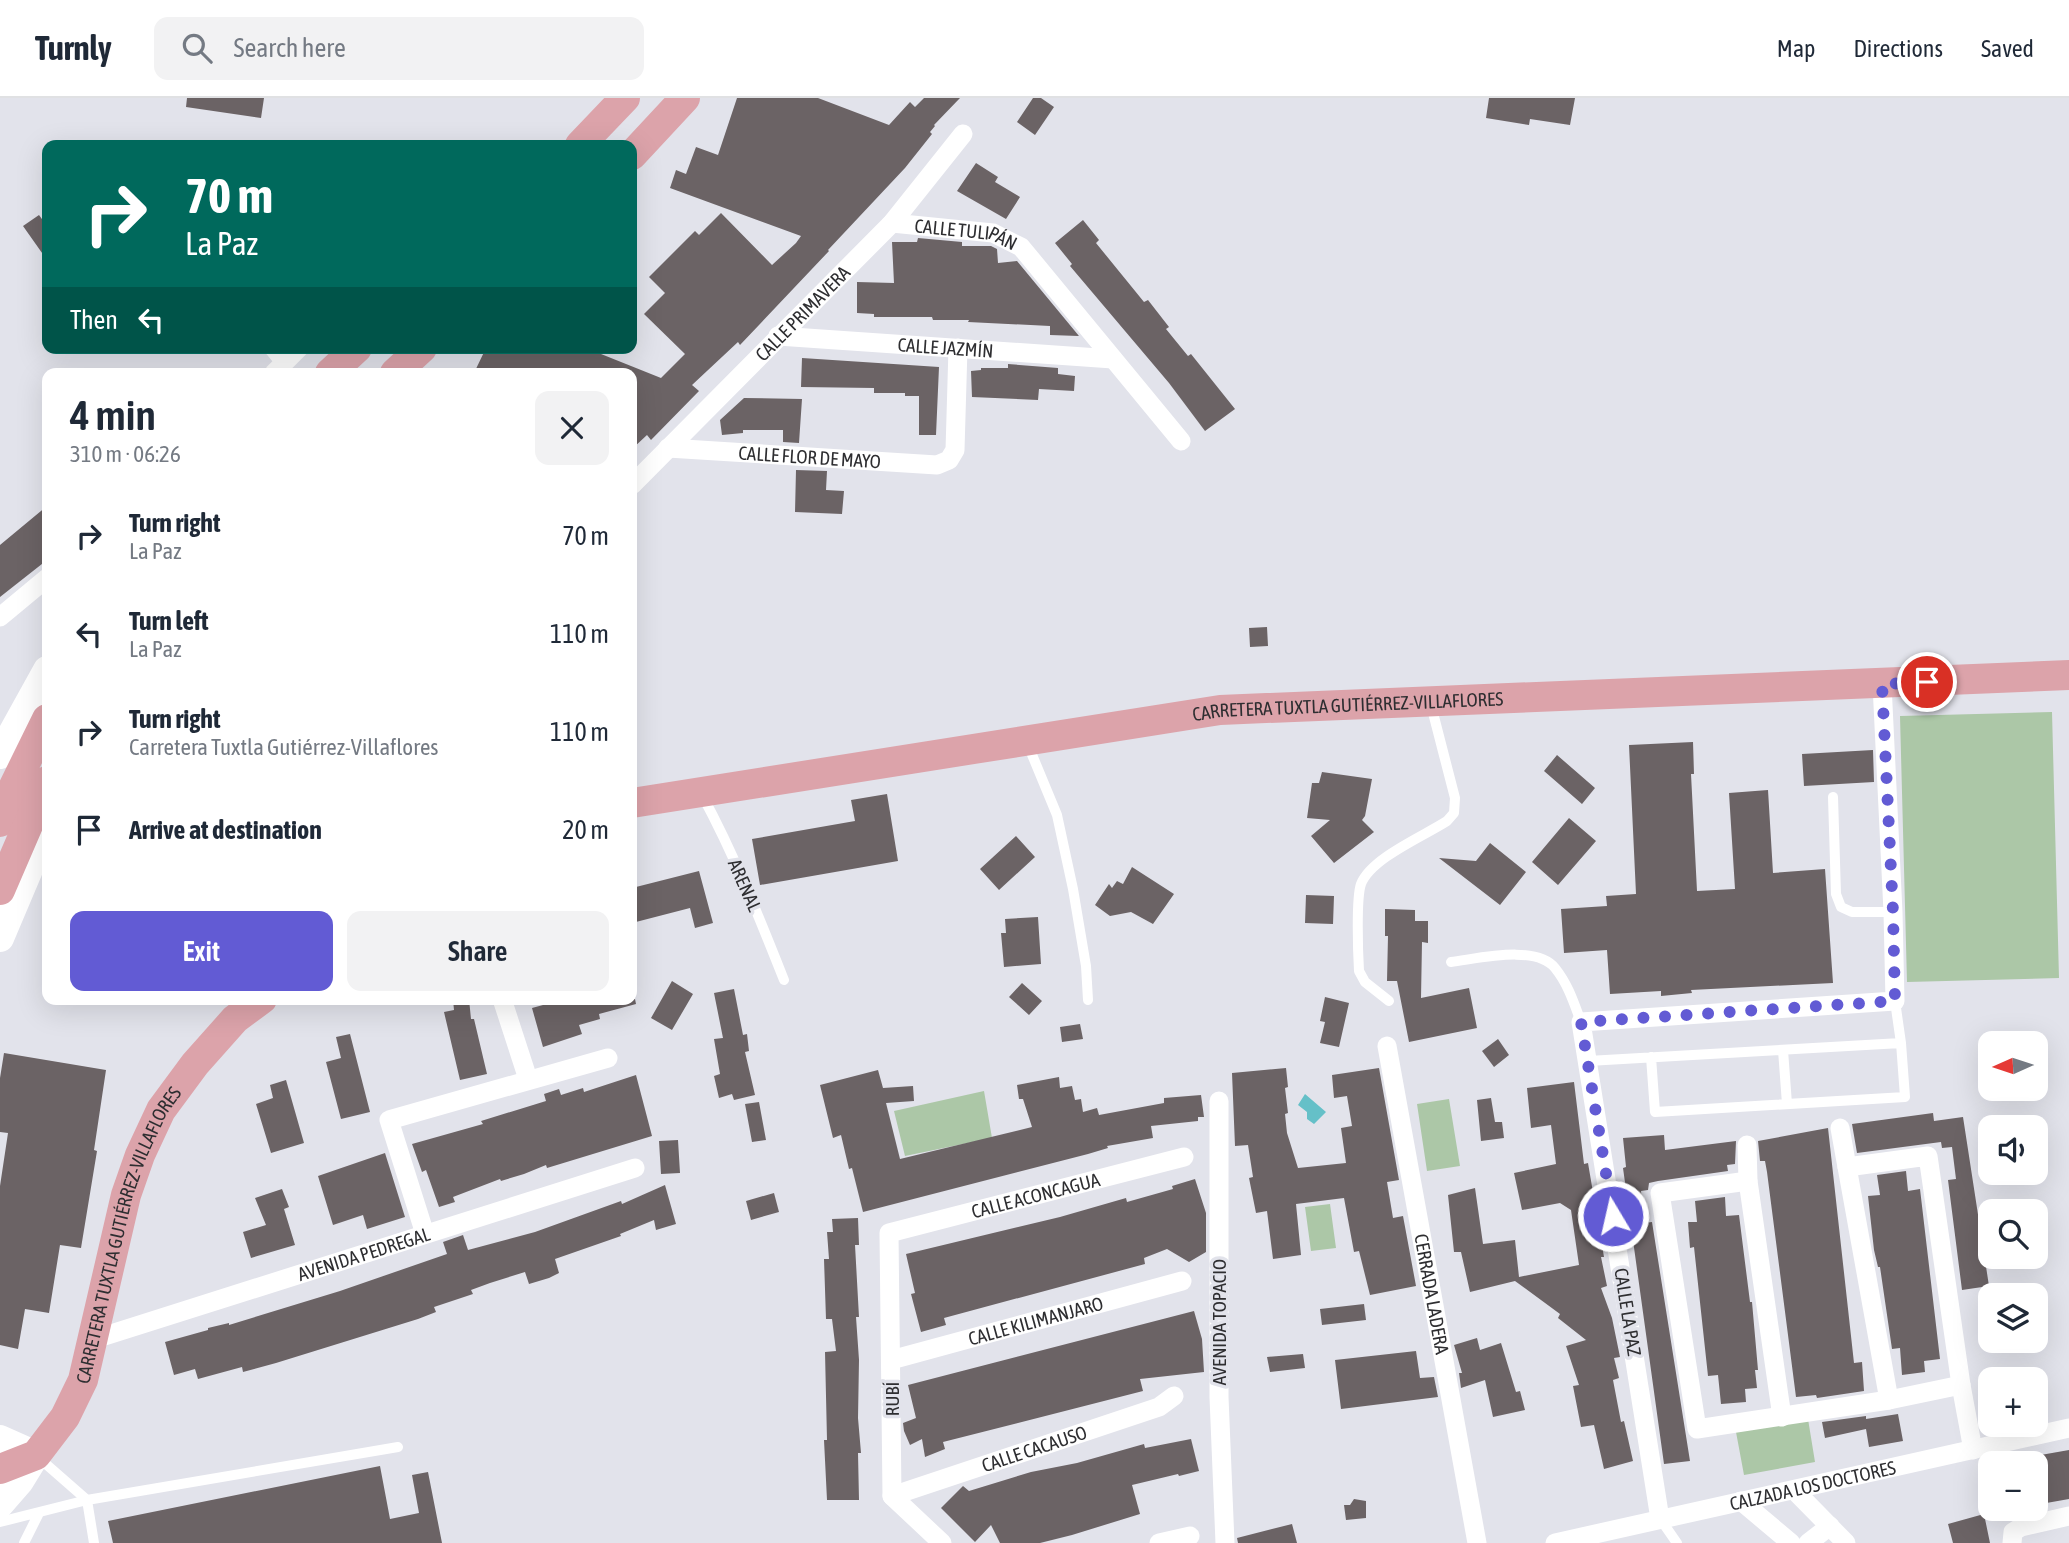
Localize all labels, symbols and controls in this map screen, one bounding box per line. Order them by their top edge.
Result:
search box [154,17,644,80]
text: Turnly [35,29,112,67]
icon: search [178,29,216,67]
text: Search here [234,33,346,63]
text: Map [1777,35,1815,62]
text: Directions [1853,35,1943,62]
text: Saved [1981,35,2034,62]
text: 70 m [185,167,273,223]
icon: right [70,168,161,259]
street label: CALLE TULIPÁN [914,214,1021,254]
text: La Paz [185,225,258,262]
street label: CALLE PRIMAVERA [751,261,855,365]
icon: left [132,301,170,339]
text: Then [70,305,118,335]
street label: CALLE JAZMÍN [897,333,994,362]
text: 4 min [70,391,156,439]
button: close [535,391,609,465]
text: 310 m · 06:26 [70,441,181,467]
street label: CALLE FLOR DE MAYO [738,441,882,472]
text: Turn right [129,508,220,538]
icon: right [70,517,108,555]
text: 70 m [562,521,609,551]
text: La Paz [129,538,182,564]
text: Turn left [129,606,209,636]
icon: left [70,615,108,653]
text: 110 m [550,619,609,649]
text: La Paz [129,636,182,662]
pin [1897,652,1957,712]
icon: arrive [1908,663,1946,701]
street label: CARRETERA TUXTLA GUTIÉRREZ-VILLAFLORES [1191,687,1504,725]
text: Turn right [129,704,220,734]
icon: right [70,713,108,751]
text: 110 m [550,717,609,747]
text: Carretera Tuxtla Gutiérrez-Villaflores [129,734,439,760]
icon: arrive [70,811,108,849]
text: Arrive at destination [129,815,322,845]
text: 20 m [562,815,609,845]
street label: ARENAL [724,856,766,915]
button: Exit [70,911,333,991]
button: Share [347,911,609,991]
north arrow [1978,1031,2048,1101]
map controls [1978,1031,2048,1521]
street label: CARRETERA TUXTLA GUTIÉRREZ-VILLAFLORES [72,1082,185,1386]
button: sound [1978,1115,2048,1185]
street label: CALLE ACONCAGUA [969,1168,1103,1222]
position arrow [1576,1179,1650,1253]
button: search [1978,1199,2048,1269]
street label: AVENIDA PEDREGAL [295,1223,433,1285]
street label: CERRADA LADERA [1410,1232,1454,1357]
street label: AVENIDA TOPACIO [1208,1259,1230,1385]
street label: CALLE LA PAZ [1610,1266,1646,1358]
button: layers [1978,1283,2048,1353]
street label: CALLE KILIMANJARO [966,1292,1106,1349]
button: + [1978,1367,2048,1437]
street label: RUBÍ [881,1382,903,1416]
street label: CALLE CACAUSO [979,1421,1090,1476]
button: − [1978,1451,2048,1521]
street label: CALZADA LOS DOCTORES [1728,1456,1898,1515]

